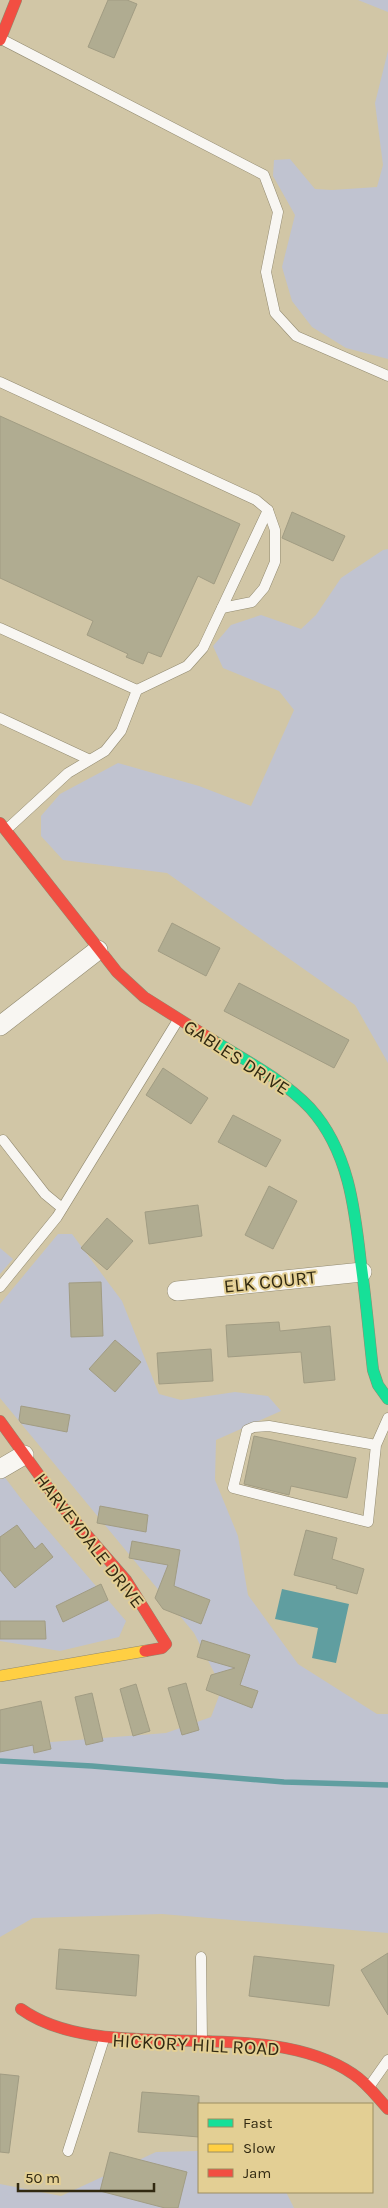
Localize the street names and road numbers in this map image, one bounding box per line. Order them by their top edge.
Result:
street label: GABLES DRIVE [180,1016,293,1100]
street label: ELK COURT [223,1266,318,1298]
street label: HARVEYDALE DRIVE [30,1469,149,1613]
street label: HICKORY HILL ROAD [112,2030,280,2060]

